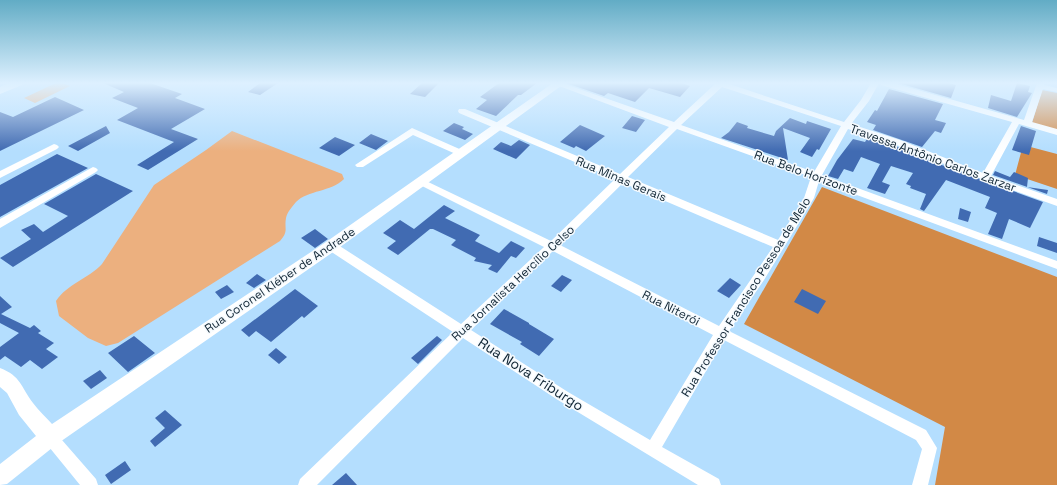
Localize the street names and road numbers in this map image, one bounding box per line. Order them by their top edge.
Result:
street label: Travessa Antônio Carlos Zarzar [848,120,1019,196]
street label: Rua Belo Horizonte [752,147,860,199]
street label: Rua Minas Gerais [573,153,669,205]
street label: Rua Professor Francisco Pessoa de Melo [678,194,814,400]
street label: Rua Jornalista Hercílio Celso [448,222,578,344]
street label: Rua Coronel Kléber de Andrade [202,224,358,336]
street label: Rua Niterói [639,287,703,329]
street label: Rua Nova Friburgo [475,333,587,415]

